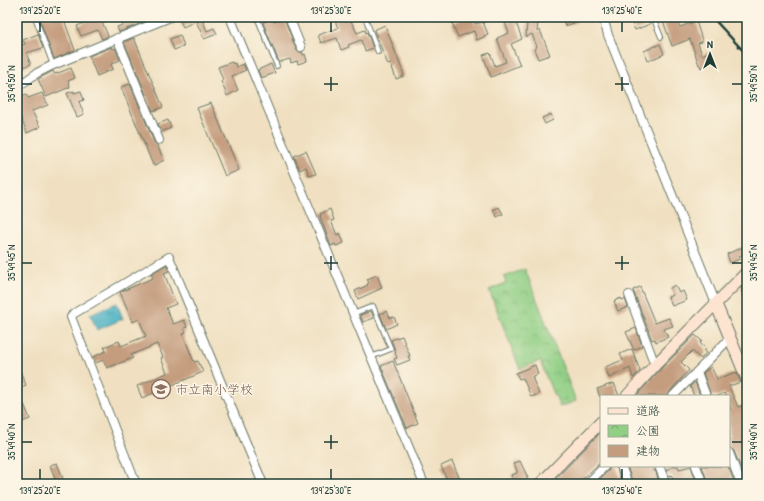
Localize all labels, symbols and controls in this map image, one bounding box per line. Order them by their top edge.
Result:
text: 139°25'20"E [19,4,61,17]
text: 139°25'30"E [310,4,352,17]
text: 139°25'40"E [602,4,643,17]
north arrow [690,34,730,74]
text: N [707,37,713,51]
text: 35°49'50"N [5,65,18,103]
text: 35°49'50"N [747,65,760,103]
text: 35°49'45"N [5,245,18,281]
text: 35°49'45"N [747,245,760,281]
school or university icon: 市立南小学校 [150,378,172,400]
place label: 市立南小学校 [175,380,253,398]
legend [600,395,730,467]
text: 道路 [636,402,660,419]
text: 公園 [636,422,660,439]
text: 35°49'40"N [5,424,18,460]
text: 35°49'40"N [747,424,760,460]
text: 建物 [636,442,660,459]
text: 139°25'20"E [19,484,61,497]
text: 139°25'30"E [310,484,352,497]
text: 139°25'40"E [602,484,643,497]

